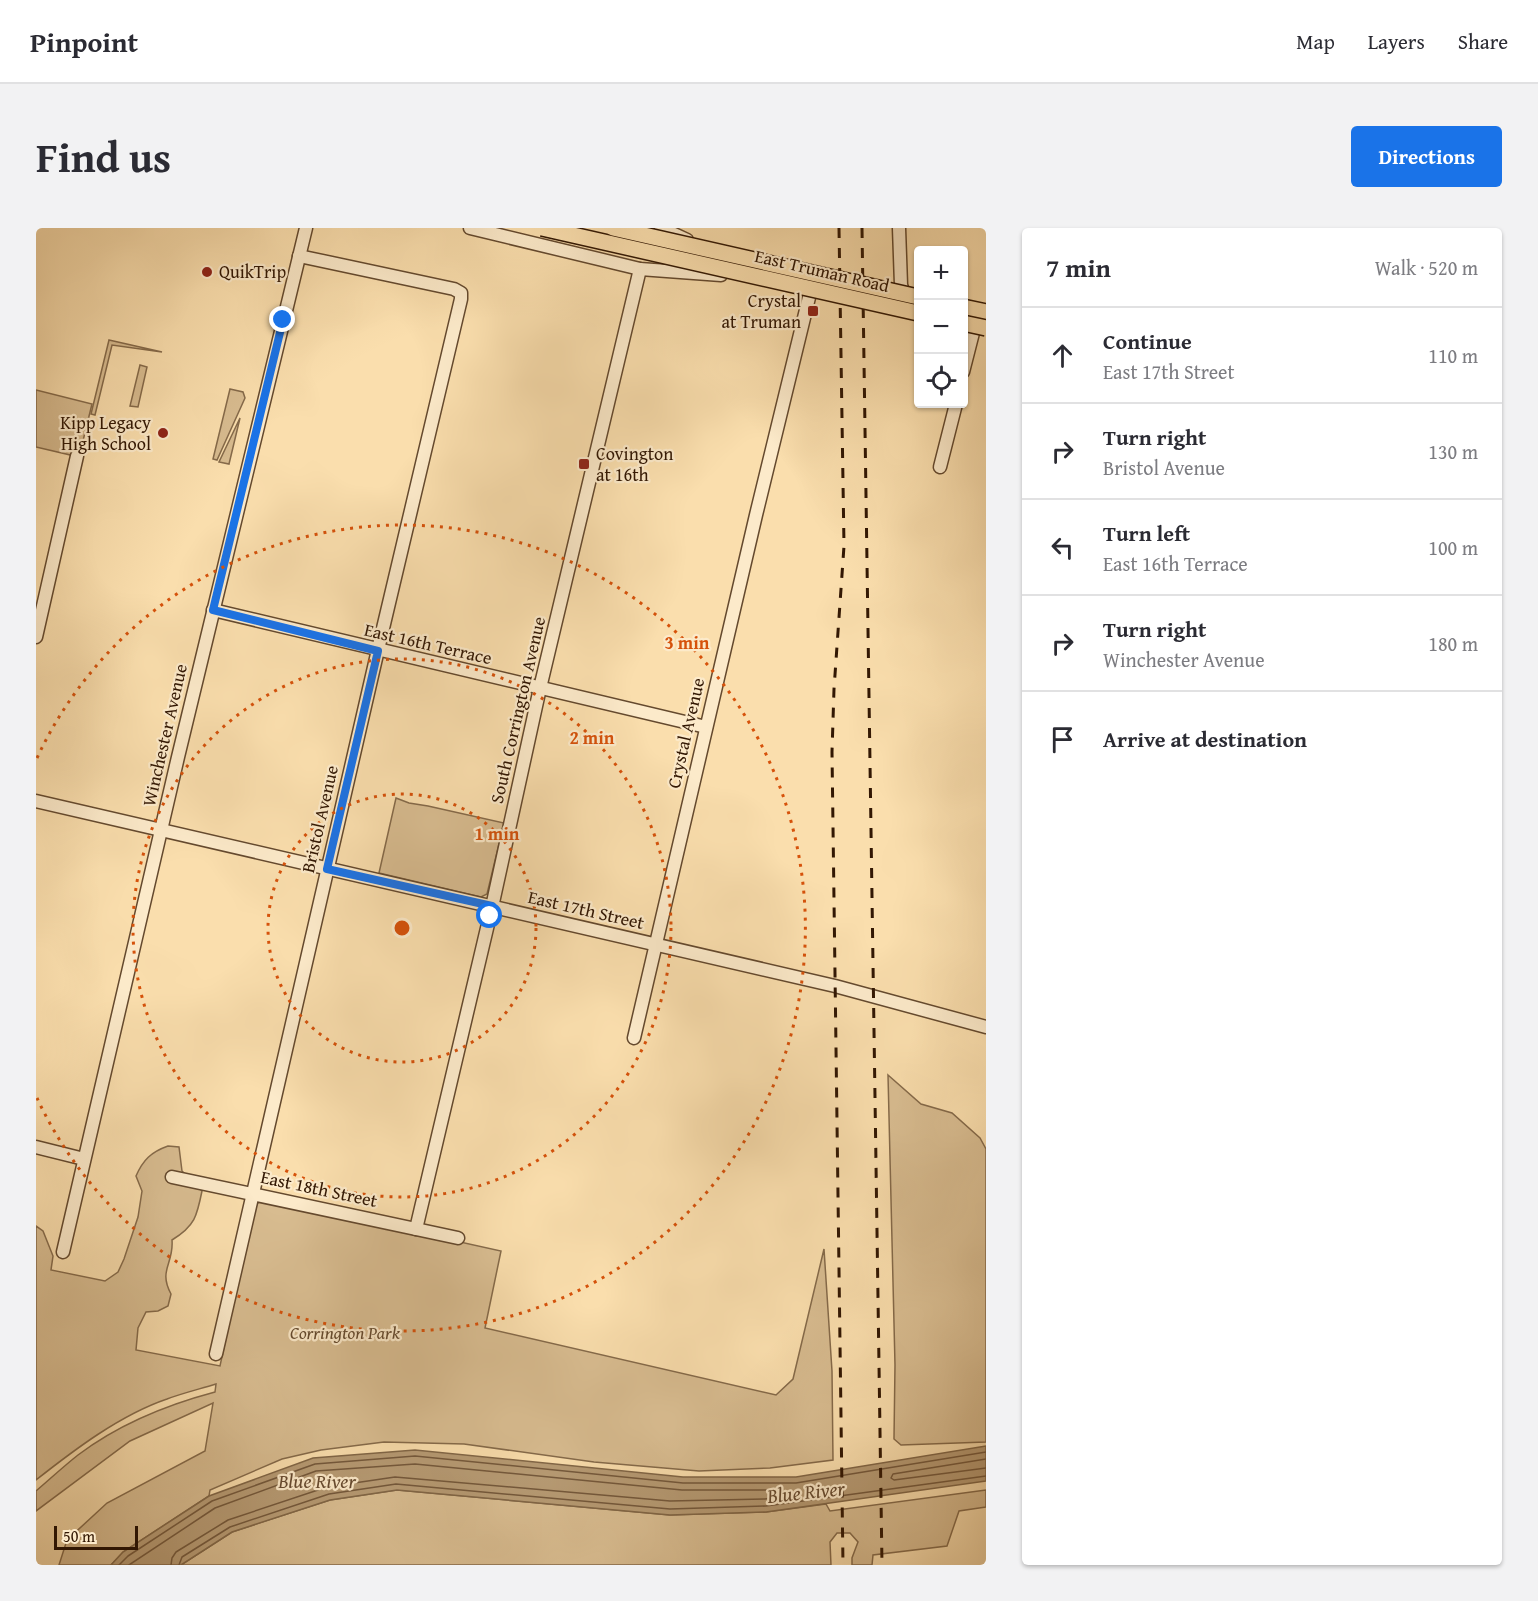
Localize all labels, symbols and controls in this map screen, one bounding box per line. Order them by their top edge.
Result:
text: Pinpoint [30,21,138,62]
text: Map [1296,26,1335,57]
text: Layers [1368,26,1425,57]
text: Share [1458,26,1508,57]
text: Find us [36,126,171,187]
button: Directions [1351,126,1502,187]
street label: East Truman Road [752,242,892,299]
map controls [914,246,968,408]
button: + [914,246,968,300]
text: 7 min [1046,248,1111,287]
text: Walk · 520 m [1375,253,1478,282]
place label: QuikTrip [219,258,286,285]
marker: QuikTrip [200,265,214,279]
place label: Crystal at Truman [722,287,801,335]
button: − [914,300,968,354]
marker: Crystal at Truman [806,304,820,318]
route end [269,306,295,332]
text: Continue [1103,325,1192,357]
icon: ahead [1046,339,1079,372]
text: 110 m [1428,341,1478,370]
button: locate [914,354,968,408]
text: East 17th Street [1103,357,1235,386]
place label: Kipp Legacy High School [60,409,151,457]
text: Turn right [1103,421,1206,453]
marker: Kipp Legacy High School [156,426,170,440]
icon: right [1046,435,1079,468]
text: 130 m [1428,437,1478,466]
place label: Covington at 16th [596,440,673,488]
text: Bristol Avenue [1103,453,1225,482]
marker: Covington at 16th [577,457,591,471]
text: Turn left [1103,517,1190,549]
icon: left [1046,531,1079,564]
text: 100 m [1428,533,1478,562]
text: East 16th Terrace [1103,549,1248,578]
text: Turn right [1103,613,1206,645]
street label: South Corrington Avenue [483,614,552,806]
street label: East 16th Terrace [362,616,495,671]
icon: right [1046,627,1079,660]
text: 3 min [665,629,710,656]
text: 180 m [1428,629,1478,658]
text: Winchester Avenue [1103,645,1265,674]
street label: Winchester Avenue [135,661,194,809]
street label: Crystal Avenue [660,675,711,791]
icon: arrive [1046,723,1079,756]
text: Arrive at destination [1103,723,1307,755]
text: 2 min [570,724,615,751]
street label: Bristol Avenue [294,762,345,875]
text: 1 min [475,820,520,847]
street label: East 17th Street [525,883,647,936]
route start [476,902,502,928]
centre of rings [392,918,412,938]
street label: East 18th Street [258,1163,380,1214]
park label: Corrington Park [290,1319,401,1346]
water label: Blue River [277,1466,356,1495]
water label: Blue River [765,1473,847,1510]
scale bar [54,1523,138,1550]
text: 50 m [63,1524,95,1548]

